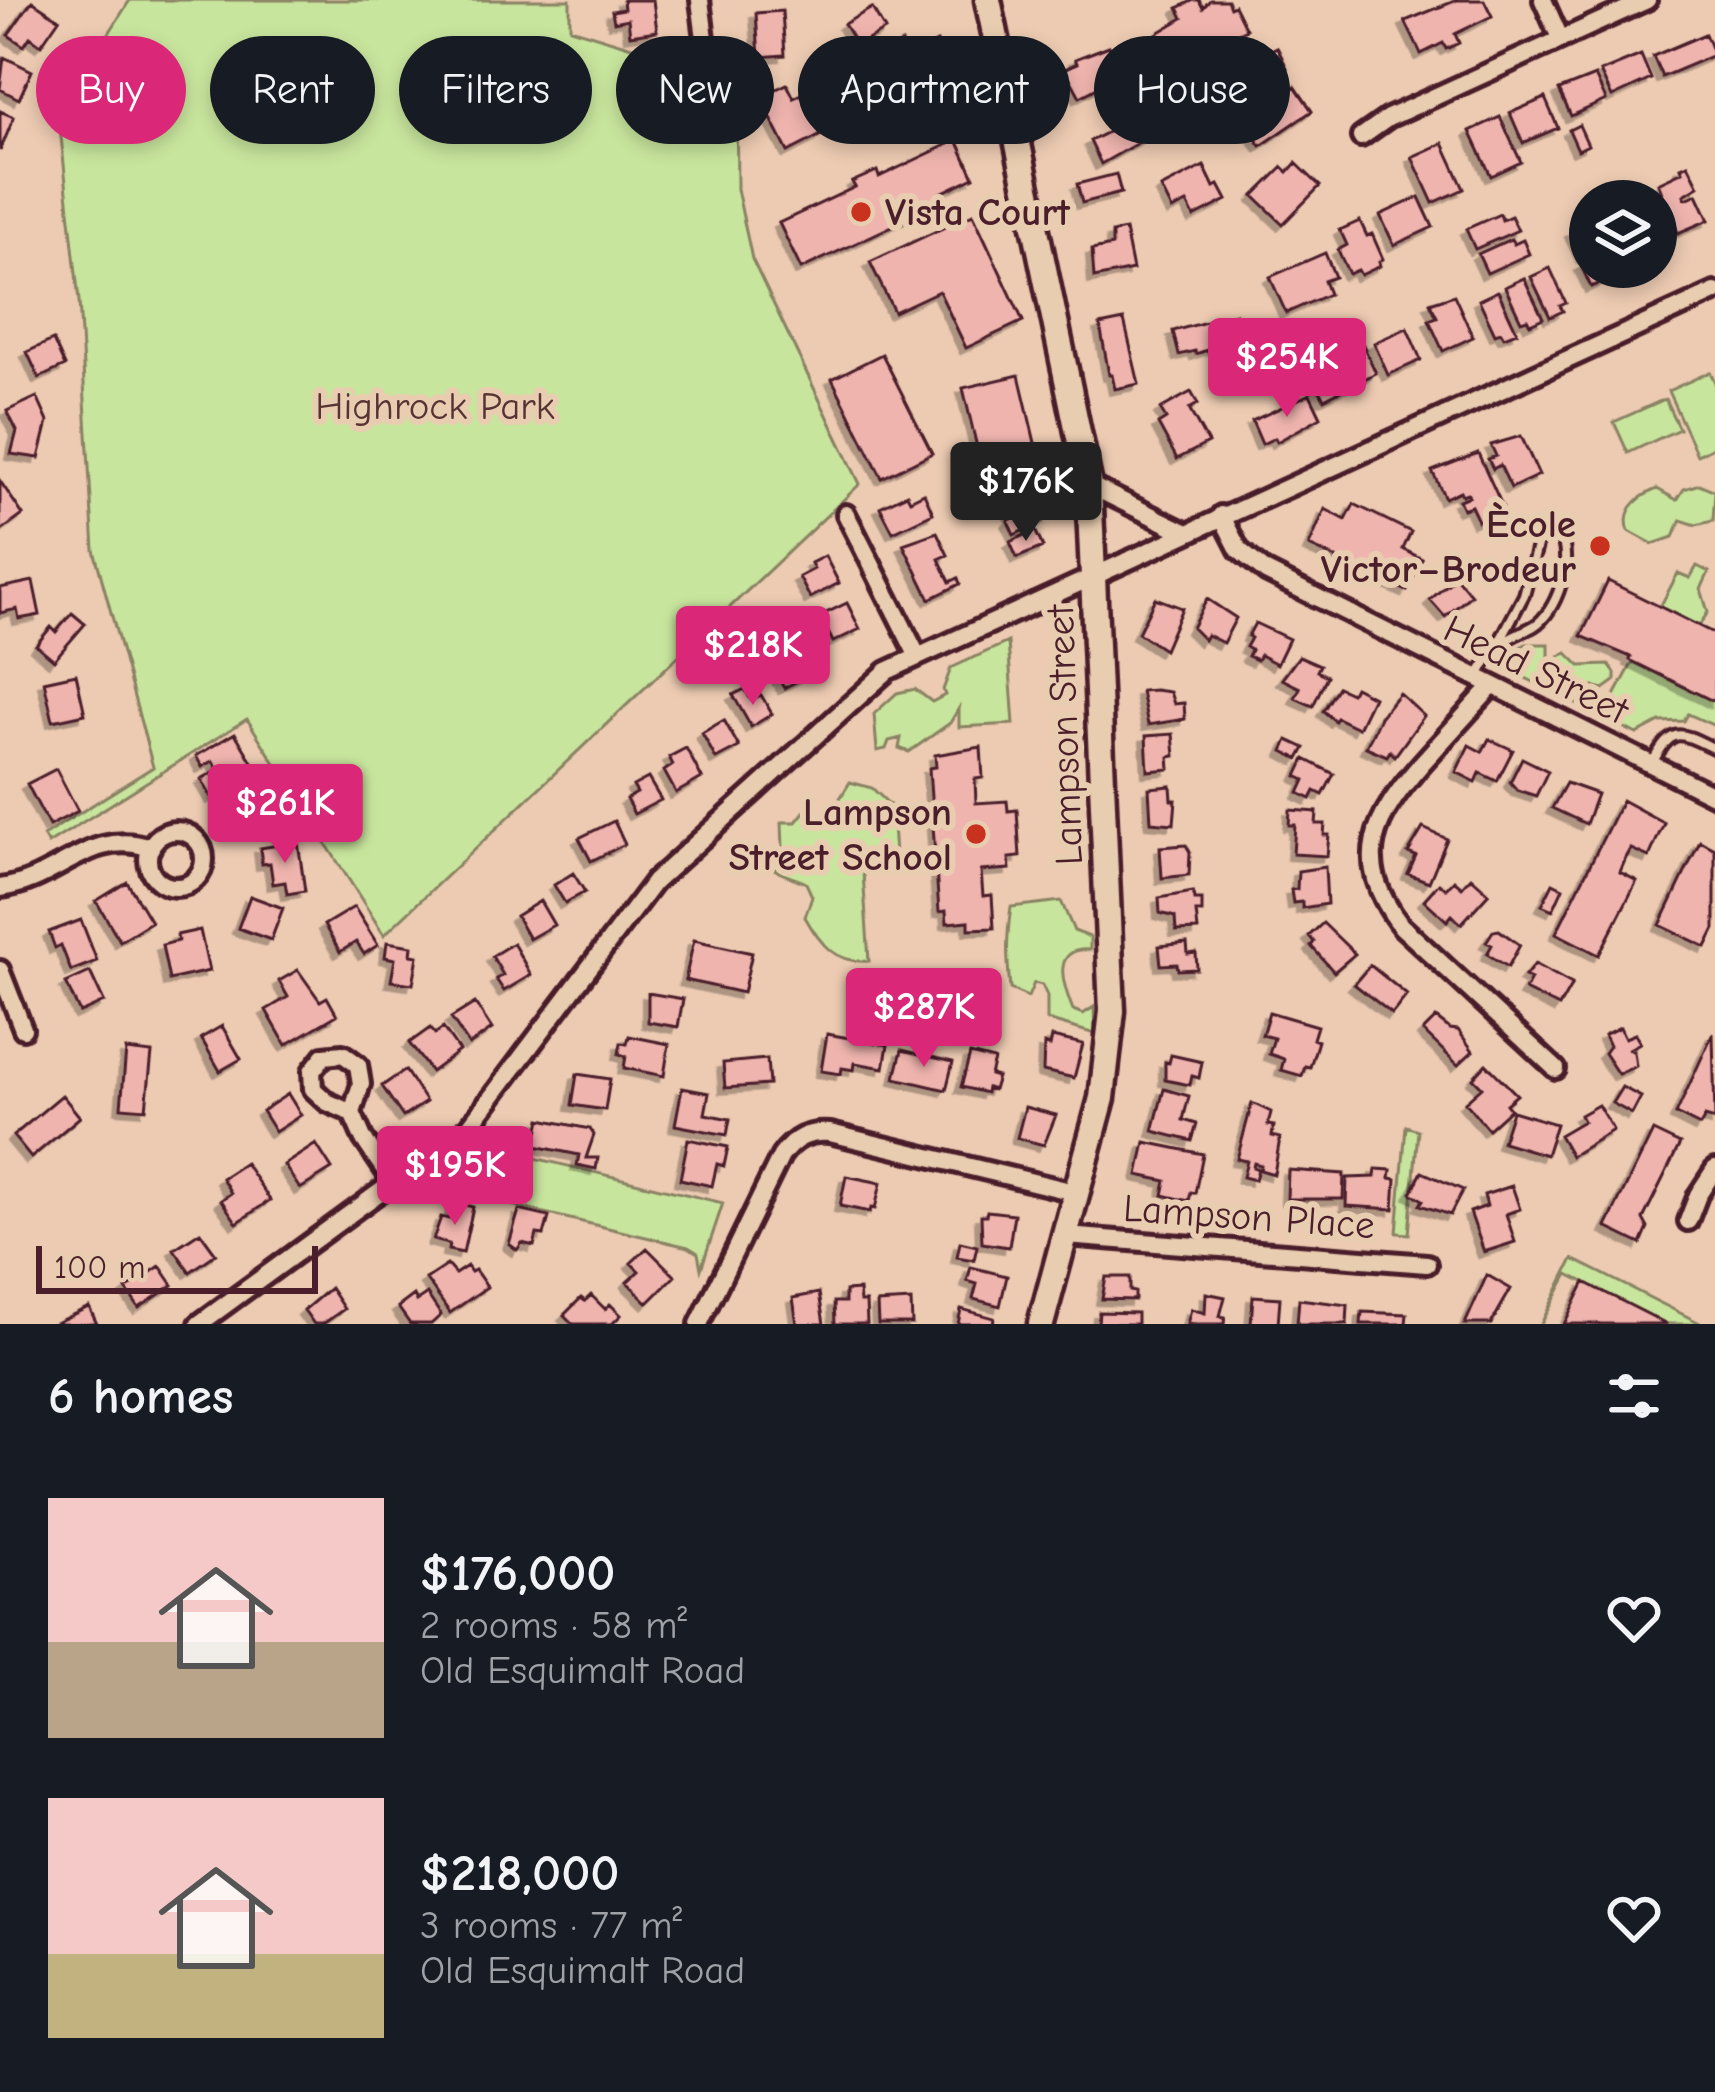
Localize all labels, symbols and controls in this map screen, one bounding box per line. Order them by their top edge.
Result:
chip: Buy [36,36,186,144]
chip: Rent [210,36,375,144]
chip: Filters [399,36,592,144]
chip: New [616,36,774,144]
chip: Apartment [798,36,1070,144]
chip: House [1094,36,1290,144]
map controls [1569,180,1677,288]
button: layers [1569,180,1677,288]
place label: Vista Court [885,190,1071,235]
marker: Vista Court [848,199,874,225]
pin: $254K [1203,318,1371,420]
text: $254K [1235,334,1339,379]
park label: Highrock Park [315,384,555,429]
pin: $176K [942,442,1110,544]
text: $176K [977,458,1075,503]
place label: Ècole Victor–Brodeur [1321,502,1576,592]
marker: Ècole Victor–Brodeur [1587,533,1613,559]
street label: Lampson Street [1038,602,1092,866]
pin: $218K [669,606,837,708]
street label: Head Street [1437,606,1637,735]
text: $218K [703,622,803,667]
pin: $261K [201,764,369,866]
text: $261K [235,780,335,825]
place label: Lampson Street School [729,790,952,880]
marker: Lampson Street School [963,821,989,847]
pin: $287K [840,968,1008,1070]
text: $287K [873,984,975,1029]
pin: $195K [371,1126,539,1228]
text: $195K [404,1142,506,1187]
street label: Lampson Place [1122,1186,1376,1248]
scale bar [36,1240,318,1293]
text: 100 m [54,1248,146,1286]
icon: filters [1601,1363,1667,1429]
text: 6 homes [48,1367,233,1426]
text: $176,000 [420,1544,615,1603]
icon: home [144,1546,288,1690]
icon: heart [1601,1585,1667,1651]
text: 2 rooms · 58 m² [420,1603,687,1648]
text: Old Esquimalt Road [420,1648,745,1693]
text: $218,000 [420,1844,620,1903]
icon: home [144,1846,288,1990]
icon: heart [1601,1885,1667,1951]
text: 3 rooms · 77 m² [420,1903,682,1948]
text: Old Esquimalt Road [420,1948,745,1993]

